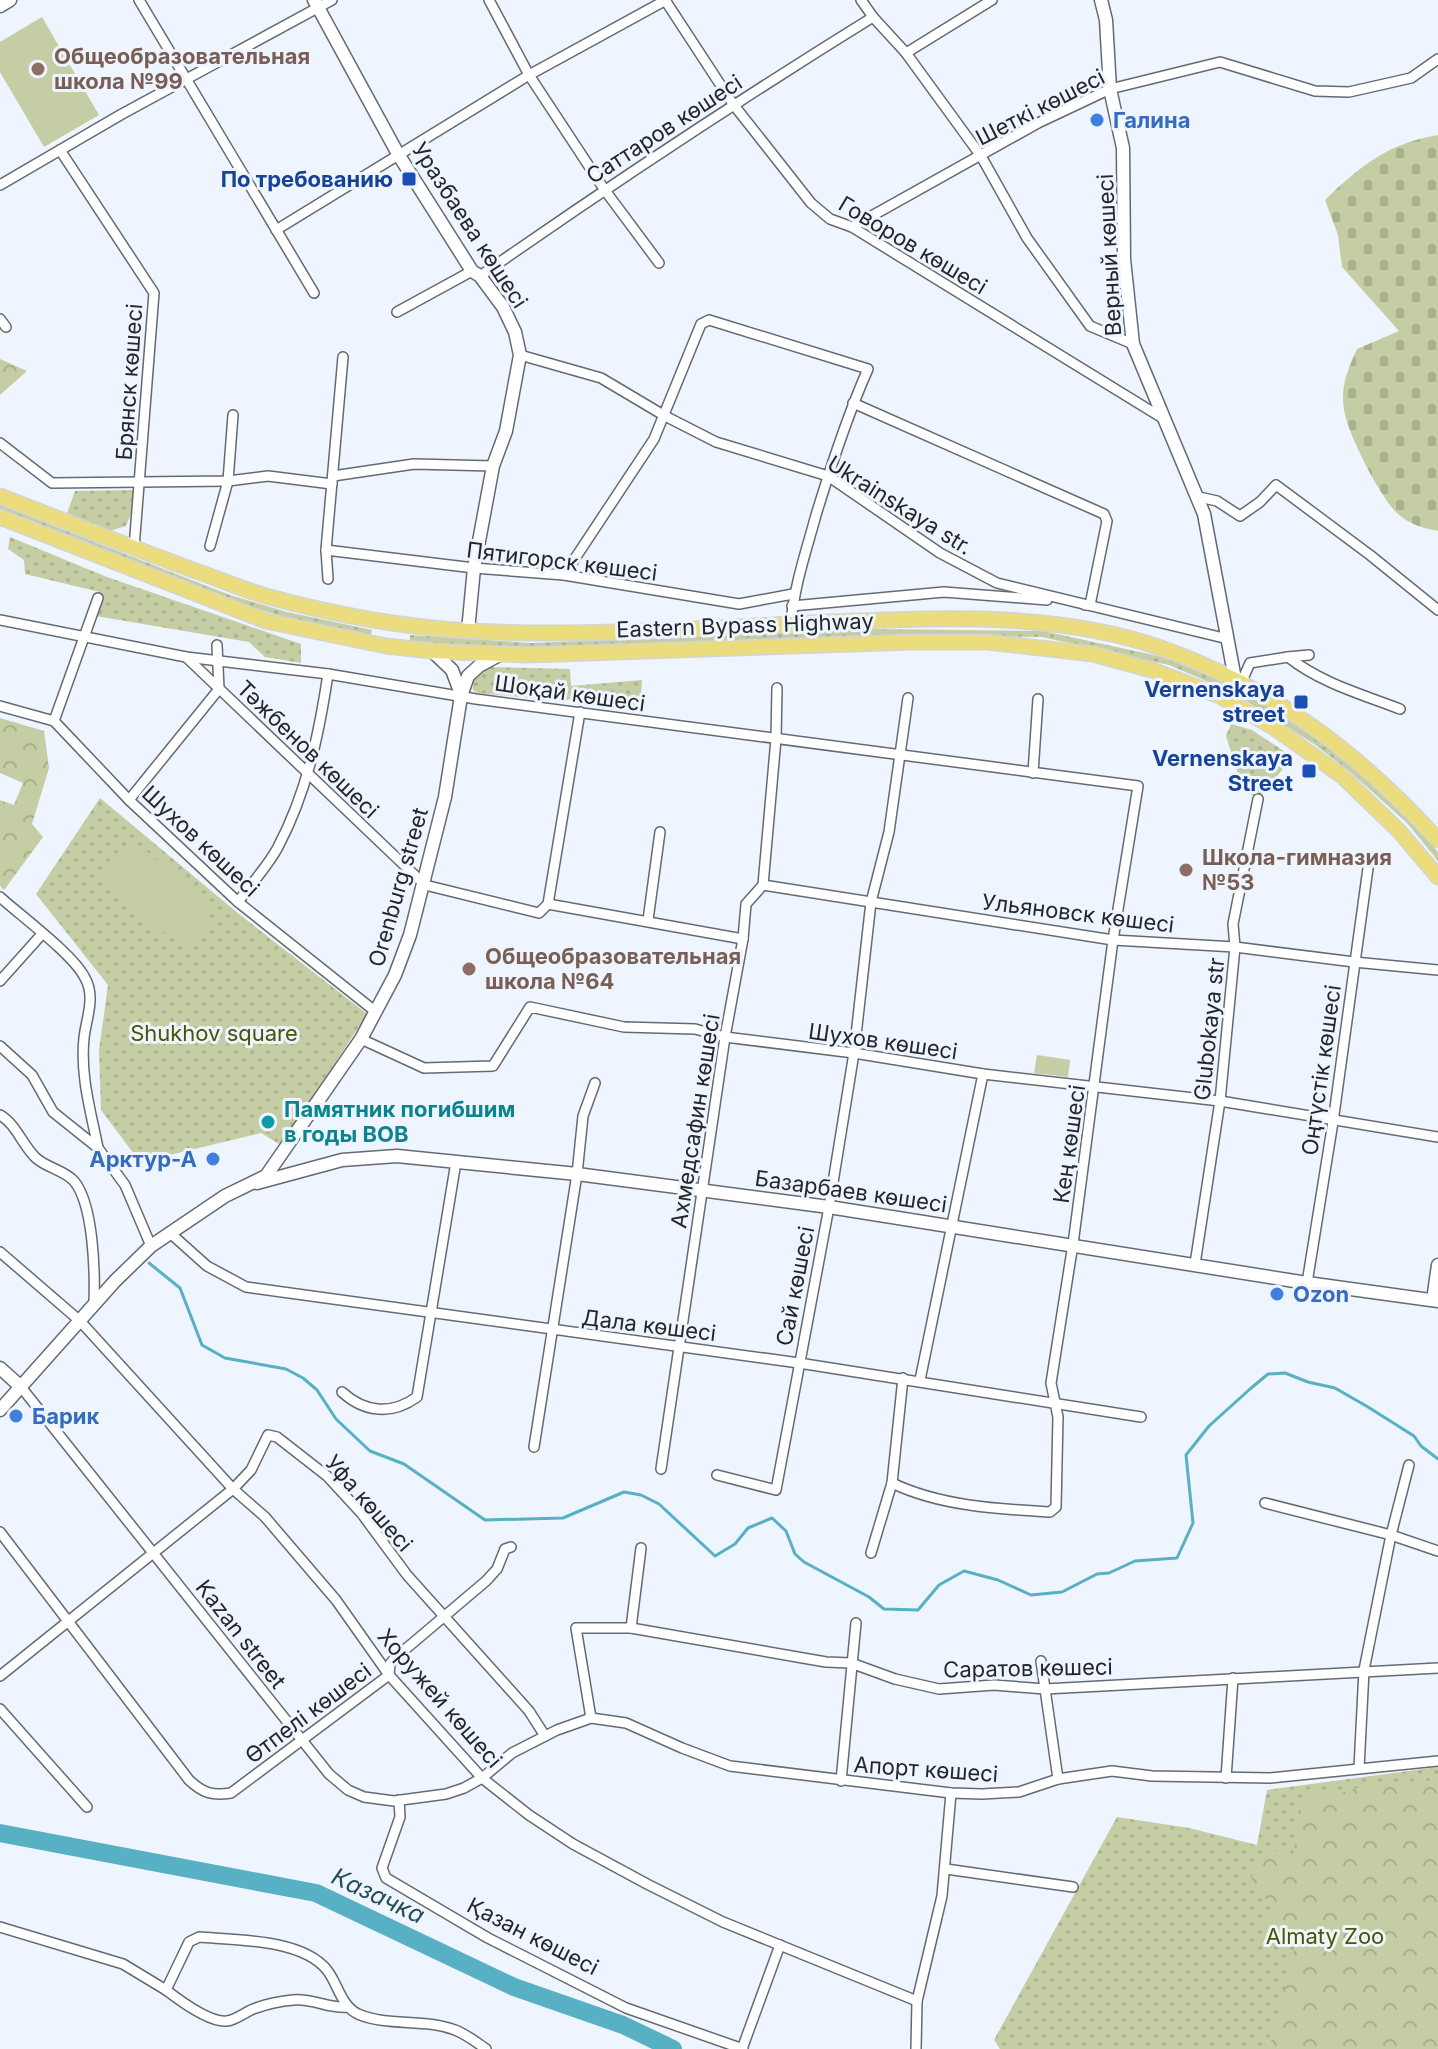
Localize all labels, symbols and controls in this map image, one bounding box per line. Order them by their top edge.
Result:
place label: Общеобразовательная школа №99 [54,43,310,94]
marker: Общеобразовательная школа №99 [29,60,47,78]
street label: Шеткі көшесі [971,63,1109,151]
street label: Саттаров көшесі [581,69,747,189]
place label: Галина [1113,107,1190,133]
marker: Галина [1088,111,1106,129]
street label: Уразбаева көшесі [407,137,533,313]
place label: По требованию [221,166,393,192]
marker: По требованию [400,170,418,188]
street label: Верный көшесі [1092,173,1126,337]
street label: Говоров көшесі [834,190,992,300]
street label: Брянск көшесі [111,303,147,461]
street label: Ukrainskaya str. [823,450,977,560]
street label: Пятигорск көшесі [465,536,659,586]
street label: Eastern Bypass Highway [616,608,874,642]
street label: Шоқай көшесі [493,670,647,716]
street label: Тәжбенов көшесі [232,675,384,823]
place label: Vernenskaya street [1144,676,1285,727]
marker: Vernenskaya street [1292,693,1310,711]
place label: Vernenskaya Street [1152,745,1293,796]
marker: Vernenskaya Street [1300,762,1318,780]
street label: Шухов көшесі [137,780,265,902]
street label: Orenburg street [363,804,433,970]
place label: Школа-гимназия №53 [1202,844,1392,895]
marker: Школа-гимназия №53 [1177,861,1195,879]
street label: Ульяновск көшесі [980,888,1176,938]
place label: Общеобразовательная школа №64 [485,943,741,994]
street label: Glubokaya str [1189,956,1229,1102]
marker: Общеобразовательная школа №64 [460,960,478,978]
street label: Оңтүстік көшесі [1296,983,1346,1157]
street label: Ахмедсафин көшесі [665,1012,725,1230]
street label: Шухов көшесі [807,1018,959,1064]
park label: Shukhov square [130,1020,298,1046]
street label: Кең көшесі [1048,1083,1090,1205]
place label: Памятник погибшим в годы ВОВ [284,1096,515,1147]
marker: Памятник погибшим в годы ВОВ [259,1113,277,1131]
place label: Арктур-А [89,1146,197,1172]
marker: Арктур-А [204,1150,222,1168]
street label: Базарбаев көшесі [753,1165,949,1217]
street label: Сай көшесі [771,1224,819,1348]
place label: Ozon [1293,1281,1349,1307]
marker: Ozon [1268,1285,1286,1303]
street label: Дала көшесі [580,1304,718,1346]
place label: Барик [32,1403,100,1429]
marker: Барик [7,1407,25,1425]
street label: Уфа көшесі [320,1449,418,1557]
street label: Kazan street [191,1575,291,1693]
street label: Хоружей көшесі [373,1623,507,1773]
street label: Саратов көшесі [943,1654,1113,1682]
street label: Өтпелі көшесі [240,1657,376,1769]
street label: Апорт көшесі [853,1751,999,1787]
water label: Казачка [327,1861,429,1930]
street label: Қазан көшесі [463,1892,603,1980]
park label: Almaty Zoo [1266,1923,1384,1949]

